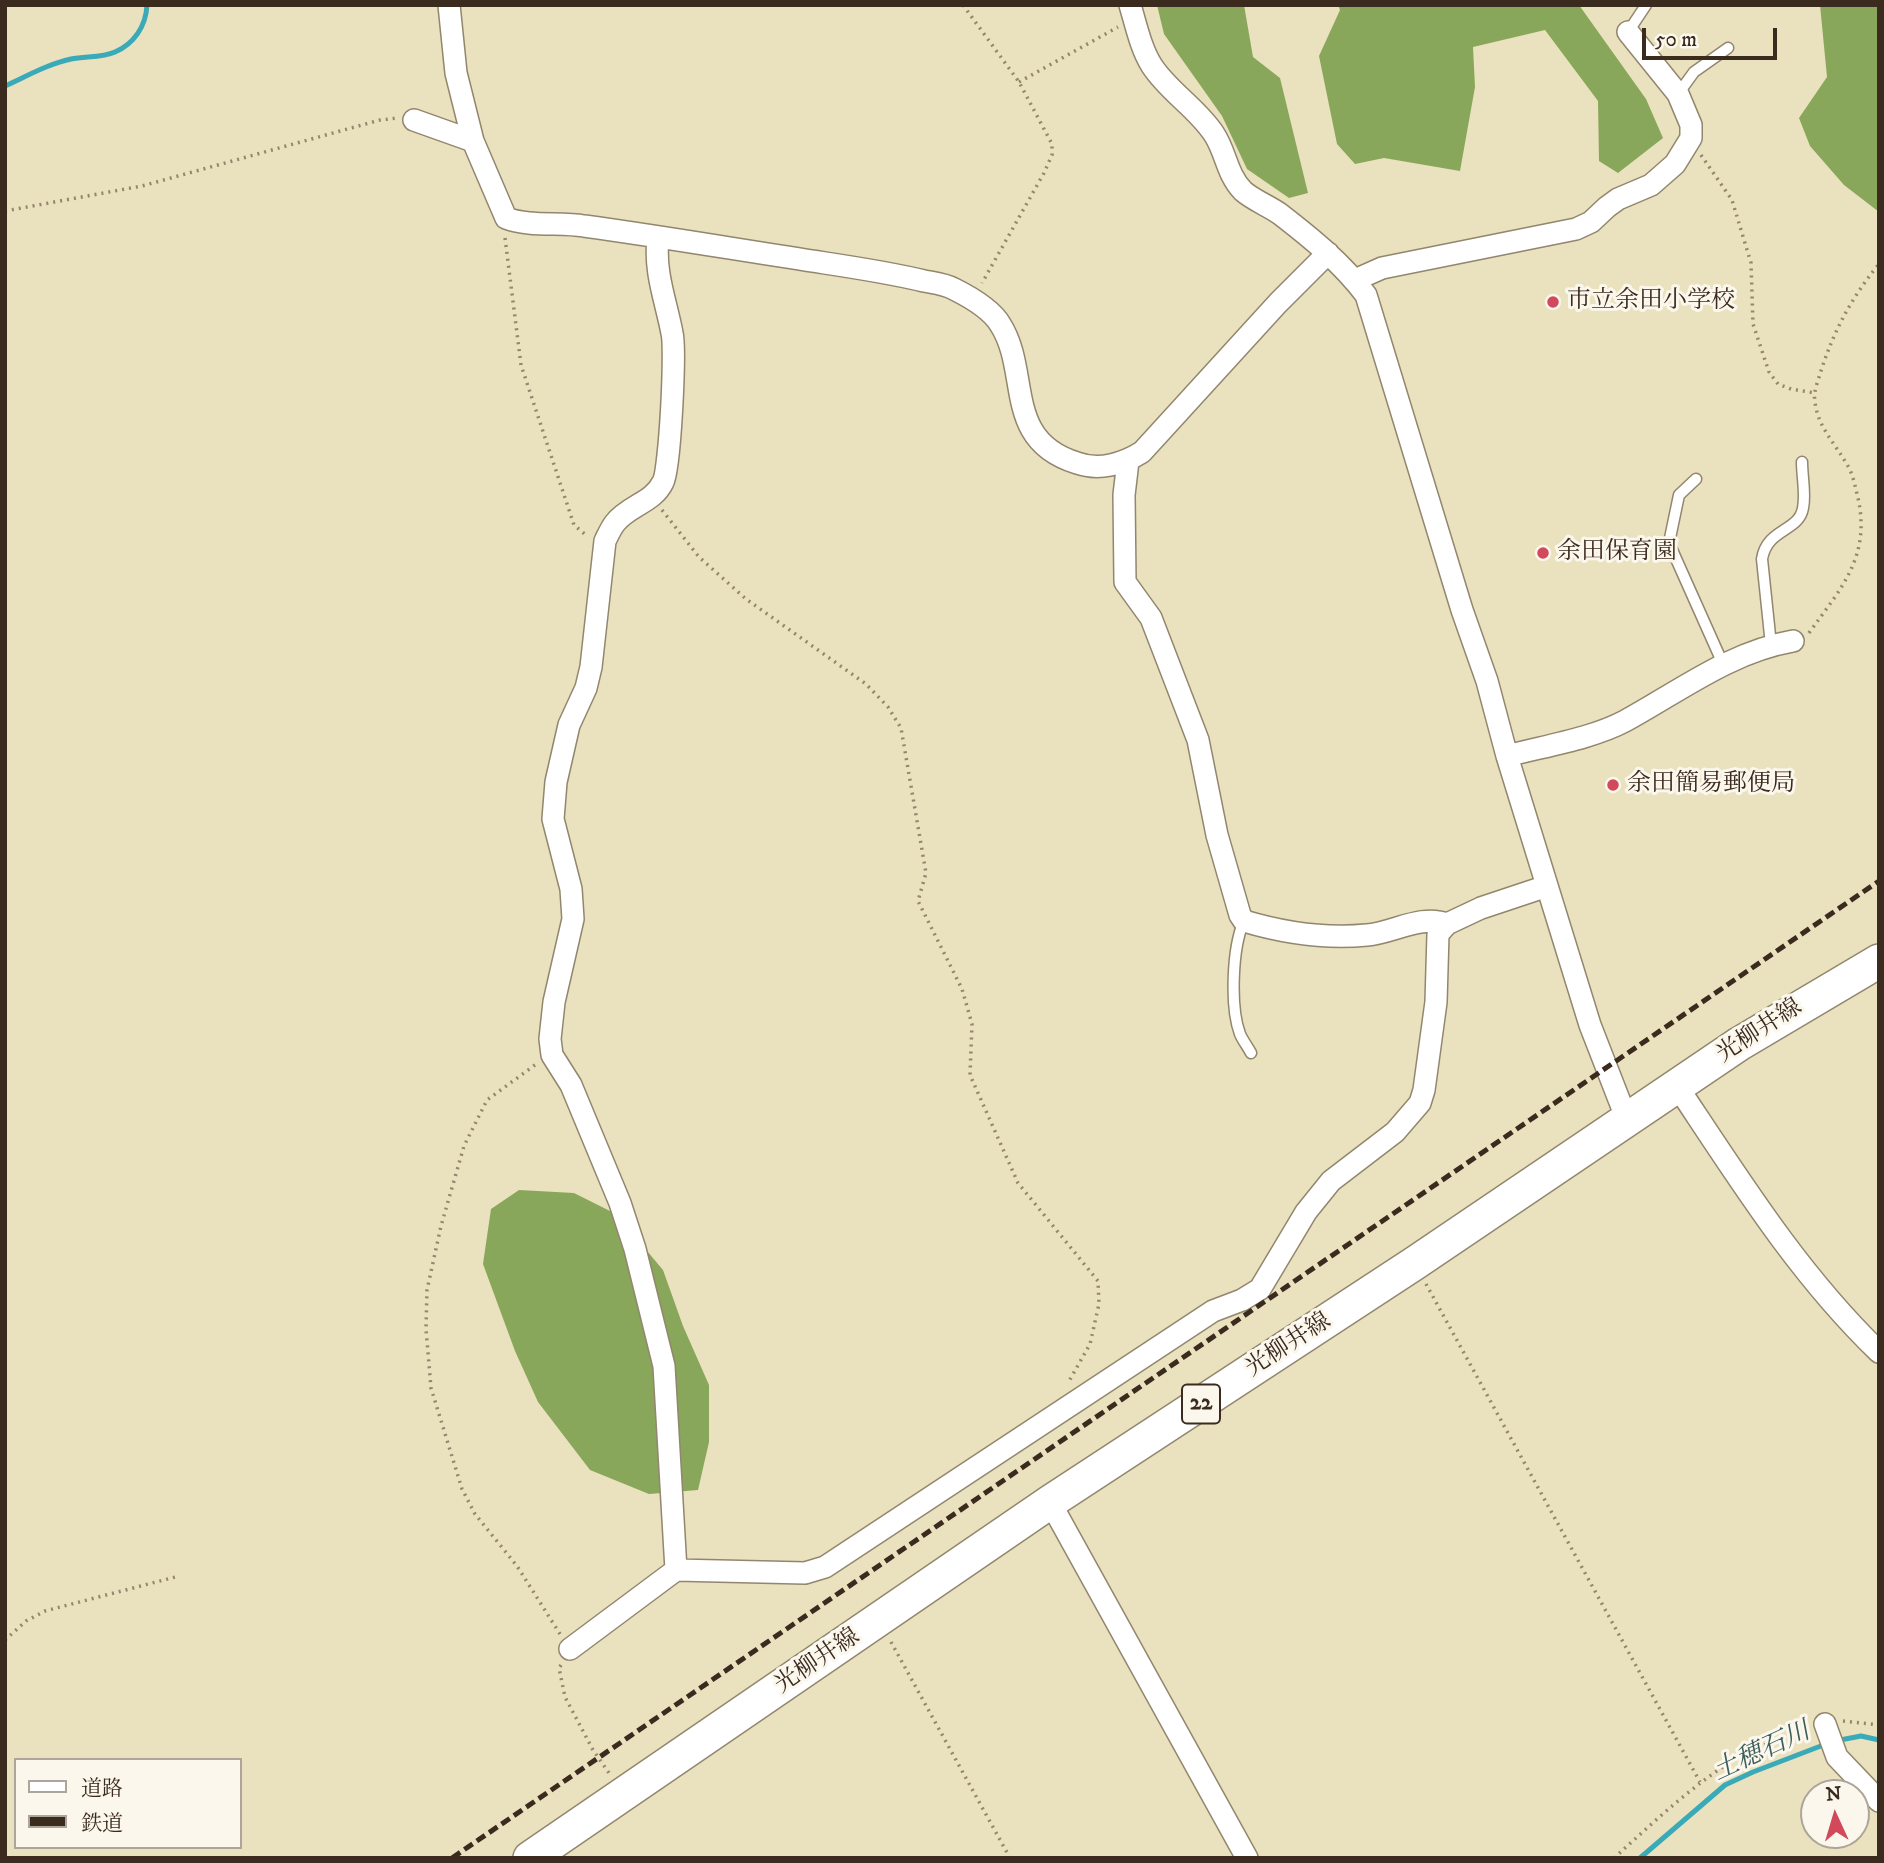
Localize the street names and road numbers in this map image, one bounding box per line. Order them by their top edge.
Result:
street label: 光柳井線 [1712,994,1808,1070]
street label: 光柳井線 [1241,1308,1337,1384]
road number: 22 [1182,1385,1220,1424]
street label: 光柳井線 [770,1623,866,1701]

